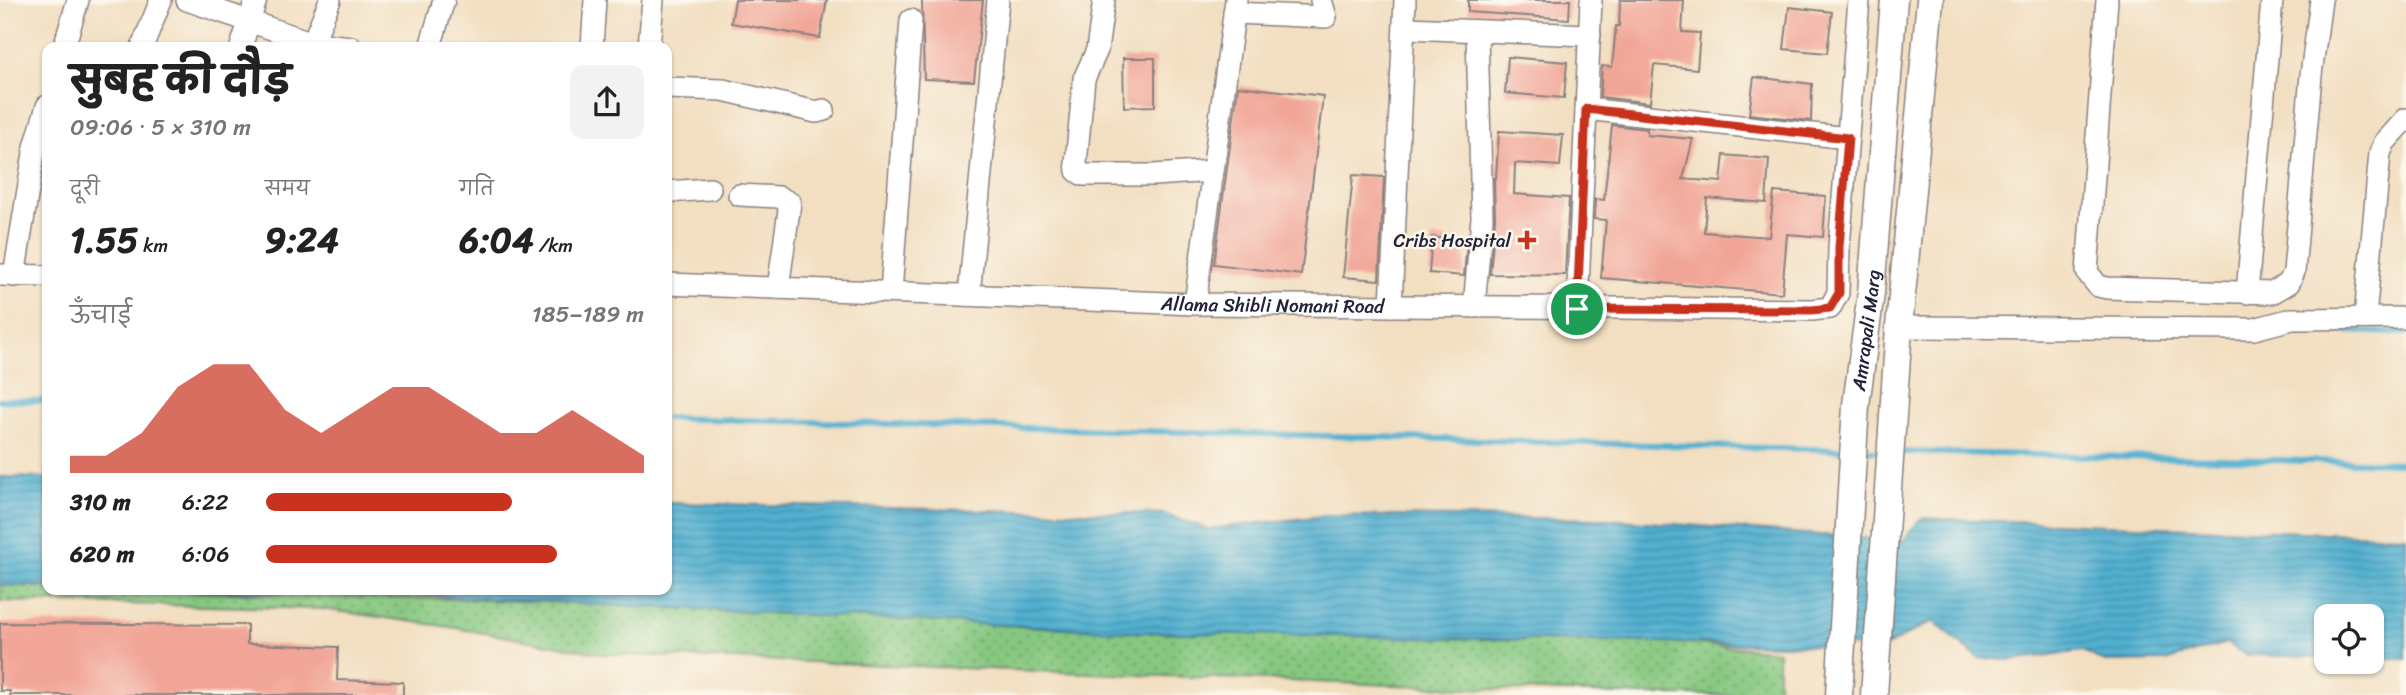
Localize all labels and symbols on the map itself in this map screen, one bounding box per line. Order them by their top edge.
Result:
place label: Cribs Hospital [1394,224,1512,257]
marker: Cribs Hospital [1517,230,1537,250]
street label: Amrapali Marg [1842,268,1890,394]
pin [1547,279,1607,339]
street label: Allama Shibli Nomani Road [1159,287,1386,323]

